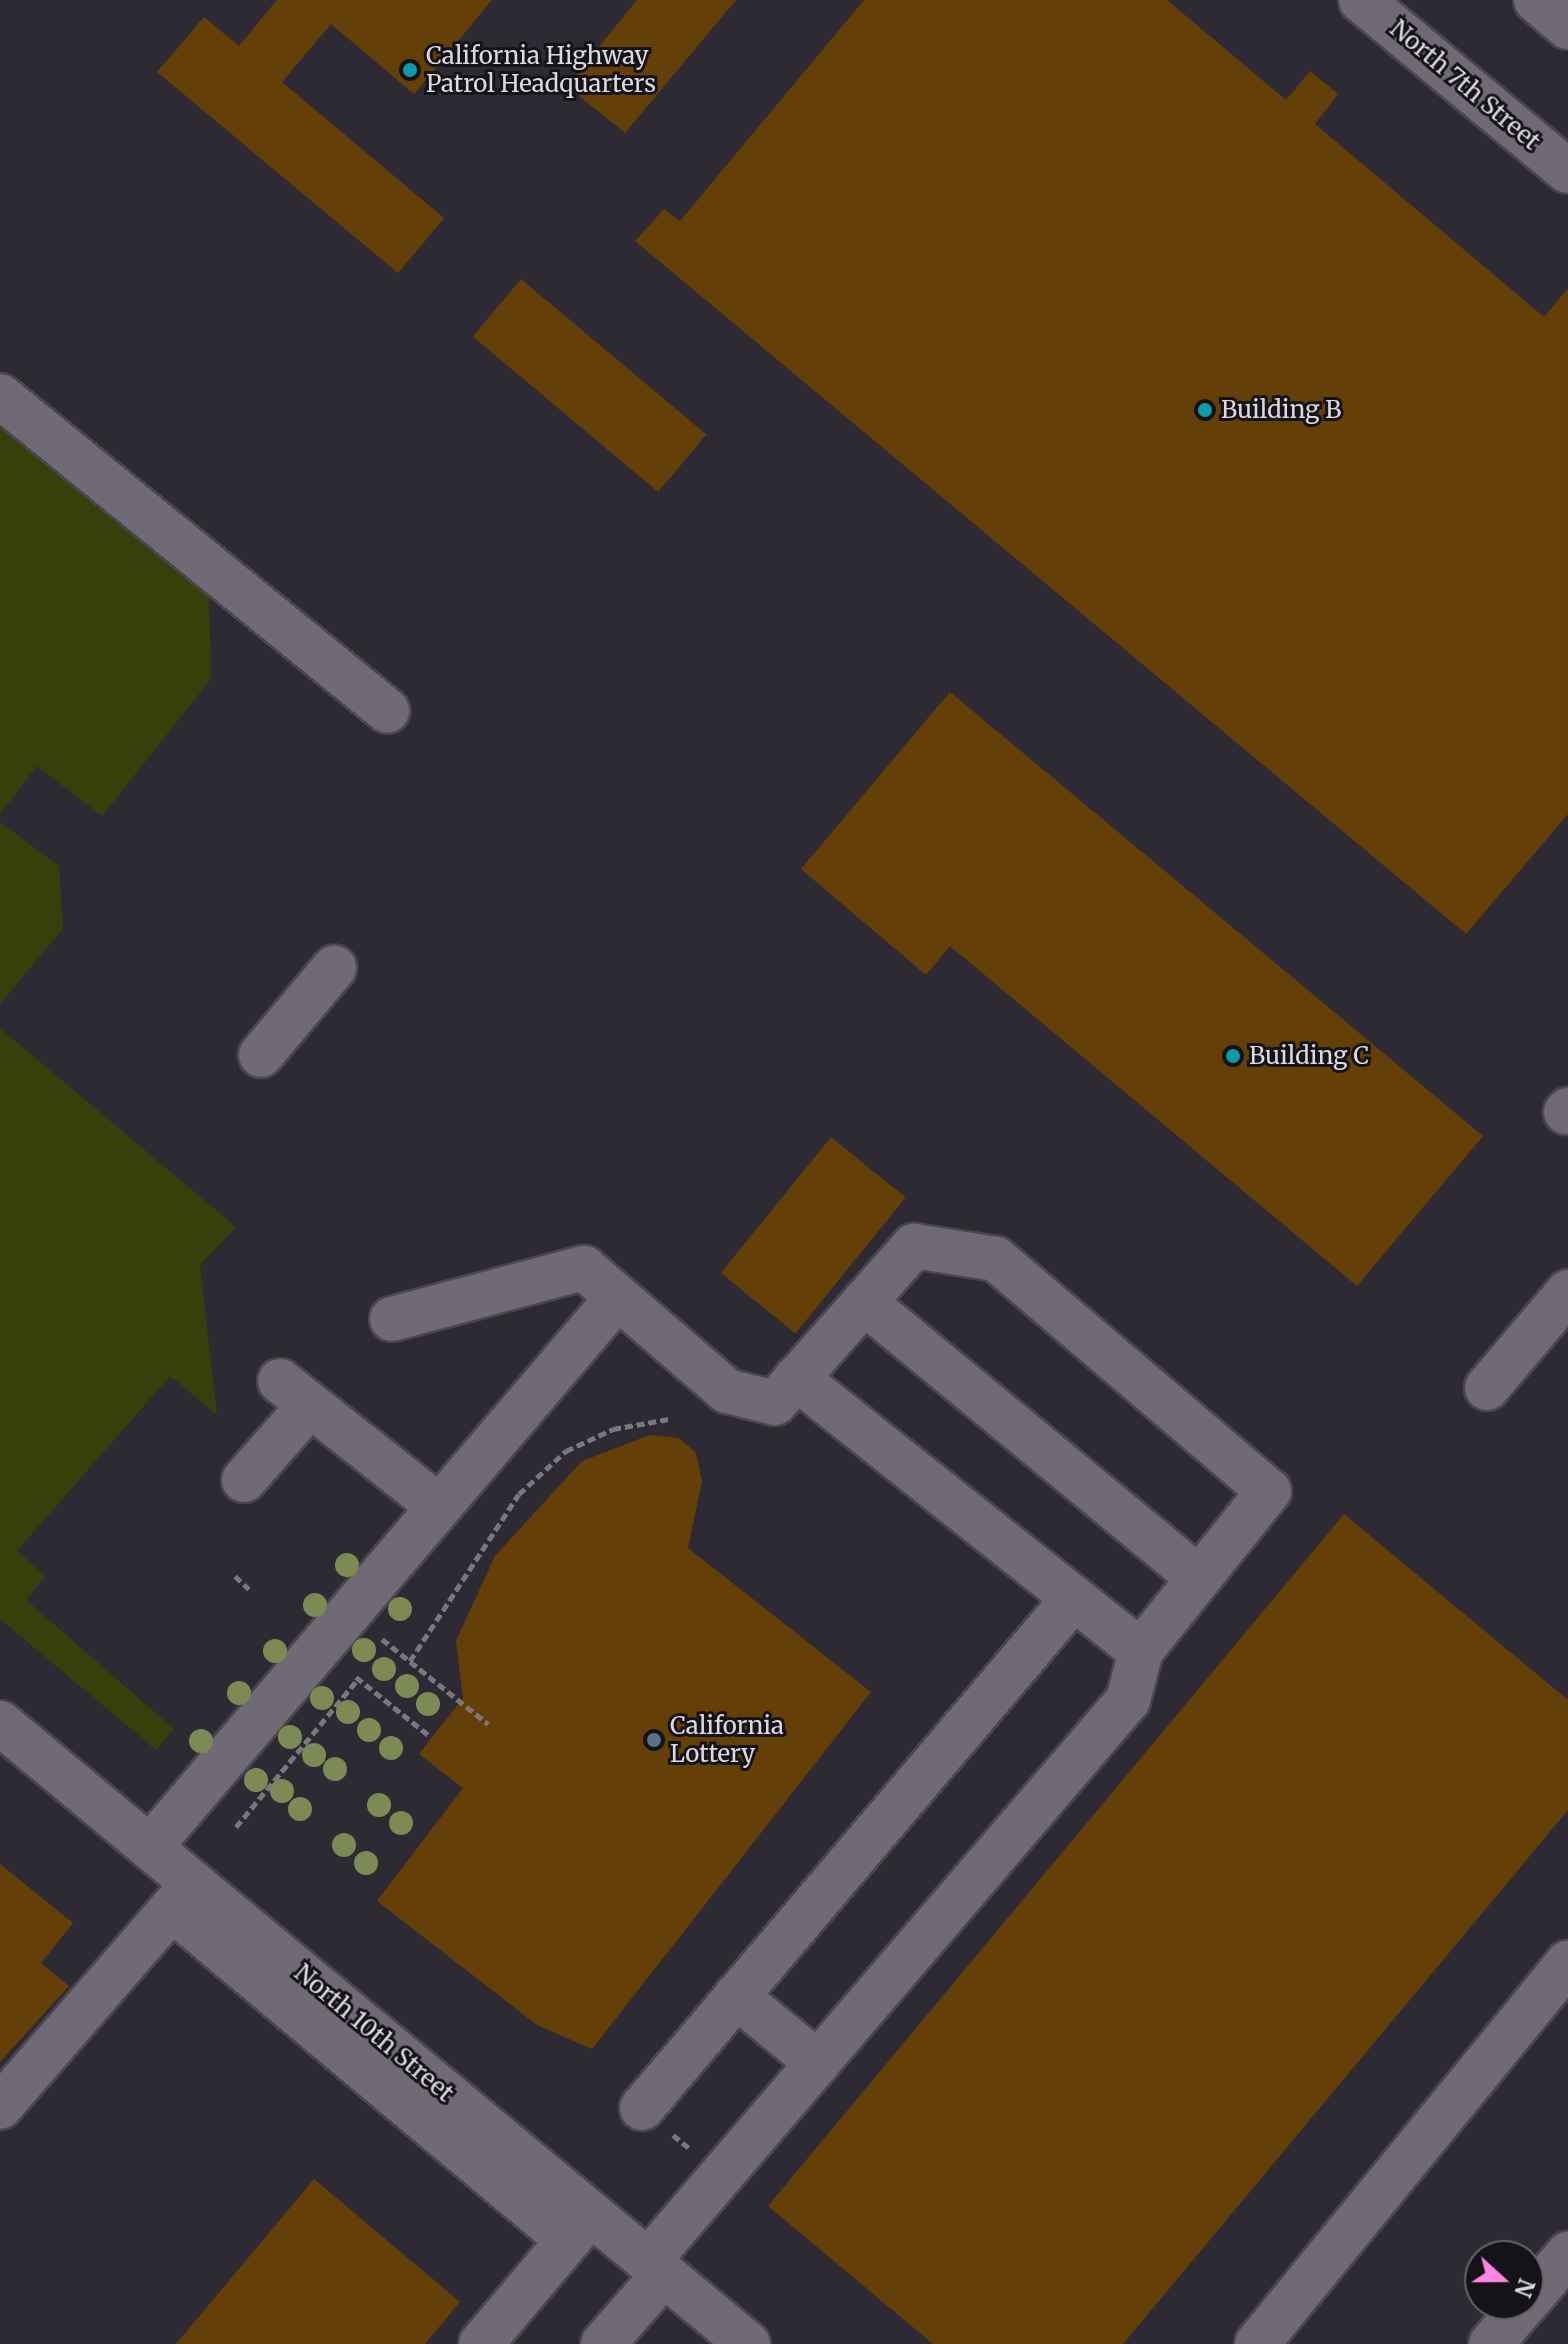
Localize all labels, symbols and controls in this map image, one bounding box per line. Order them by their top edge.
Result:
street label: North 7th Street [1384,14,1546,156]
place label: California Highway Patrol Headquarters [426,42,656,98]
marker: California Highway Patrol Headquarters [401,61,419,79]
place label: Building B [1221,396,1341,424]
marker: Building B [1196,401,1214,419]
place label: Building C [1249,1042,1369,1070]
marker: Building C [1224,1047,1242,1065]
place label: California Lottery [670,1712,784,1768]
marker: California Lottery [645,1731,663,1749]
street label: North 10th Street [289,1958,459,2108]
north arrow [1464,2240,1544,2320]
text: N [1508,2275,1541,2301]

